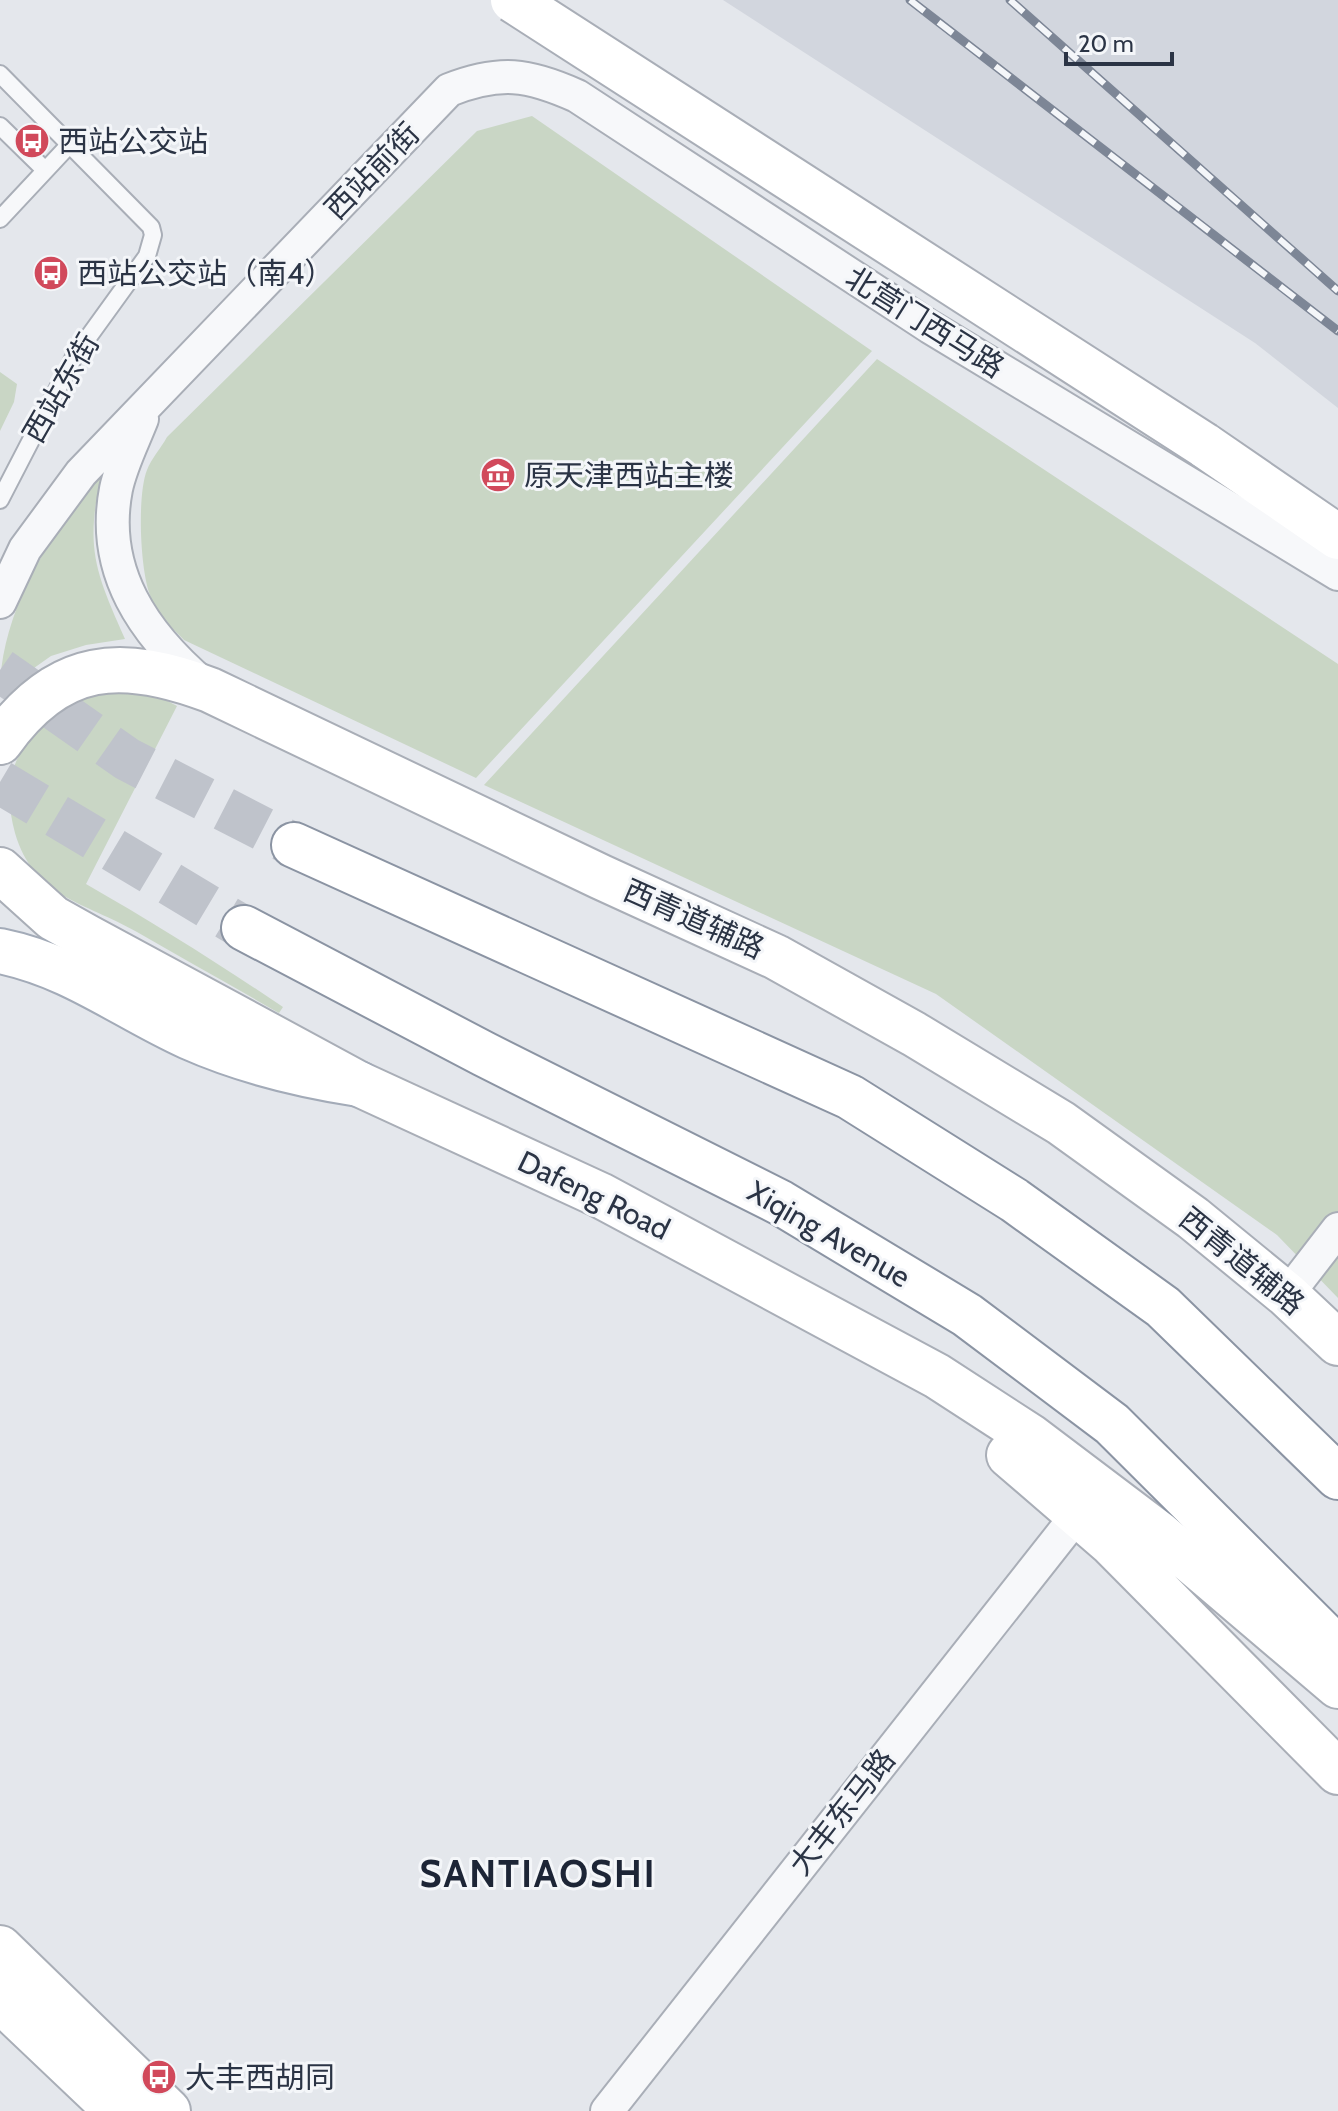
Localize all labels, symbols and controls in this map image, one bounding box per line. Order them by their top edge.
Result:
scale bar [1066,16,1172,66]
text: 20 m [1078,29,1134,58]
street label: 西站前街 [317,115,427,227]
bus stop icon: 西站公交站 [13,122,51,160]
place label: 西站公交站 [58,123,208,160]
bus stop icon: 西站公交站（南4） [32,254,70,292]
place label: 西站公交站（南4） [77,255,334,292]
street label: 北营门西马路 [839,259,1011,385]
street label: 西站东街 [15,327,107,449]
museum icon: 原天津西站主楼 [479,456,517,494]
place label: 原天津西站主楼 [524,457,734,494]
street label: 西青道辅路 [618,872,770,966]
street label: Dafeng Road [512,1142,676,1248]
street label: Xiqing Avenue [741,1173,917,1295]
street label: 西青道辅路 [1172,1199,1312,1323]
street label: 大丰东马路 [781,1742,903,1882]
district label: SANTIAOSHI [419,1850,657,1897]
bus stop icon: 大丰西胡同 [140,2058,178,2096]
place label: 大丰西胡同 [185,2059,335,2096]

